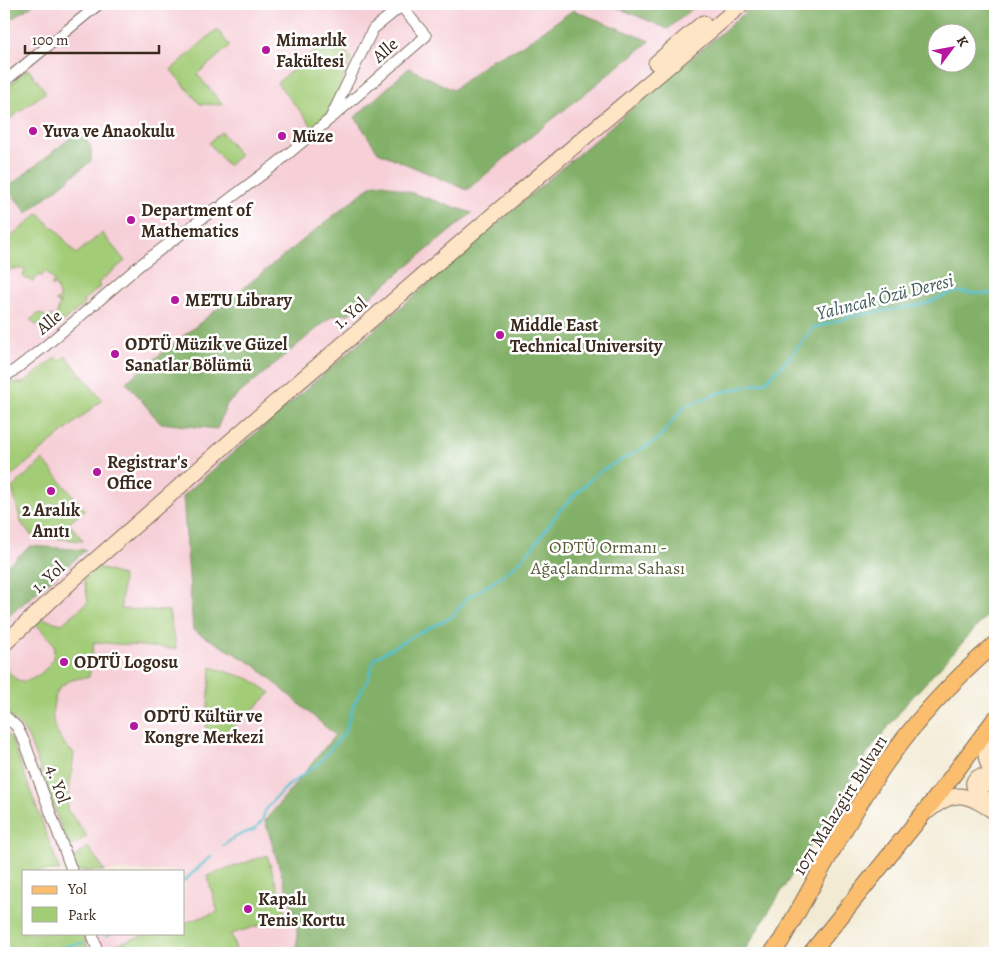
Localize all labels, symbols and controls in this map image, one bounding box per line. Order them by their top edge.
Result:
scale bar [25,22,159,54]
north arrow [926,22,976,72]
place label: Mimarlık Fakültesi [276,28,347,73]
text: 100 m [32,30,69,50]
street label: Alle [366,32,403,69]
text: K [952,32,974,51]
marker: Mimarlık Fakültesi [260,44,272,56]
place label: Yuva ve Anaokulu [42,119,175,143]
place label: Müze [292,124,333,148]
marker: Yuva ve Anaokulu [27,125,39,137]
marker: Müze [276,130,288,142]
place label: Department of Mathematics [141,198,254,243]
marker: Department of Mathematics [125,214,137,226]
water label: Yalıncak Özü Deresi [814,267,956,327]
place label: METU Library [185,288,293,312]
street label: 1. Yol [328,291,372,334]
marker: METU Library [169,294,181,306]
street label: Alle [30,304,67,341]
place label: Middle East Technical University [510,313,663,358]
marker: Middle East Technical University [494,329,506,341]
place label: ODTÜ Müzik ve Güzel Sanatlar Bölümü [125,332,288,377]
marker: ODTÜ Müzik ve Güzel Sanatlar Bölümü [109,348,121,360]
place label: Registrar's Office [107,450,188,495]
marker: Registrar's Office [91,466,103,478]
marker: 2 Aralık Anıtı [45,485,57,497]
place label: 2 Aralık Anıtı [22,498,81,543]
park label: ODTÜ Ormanı - Ağaçlandırma Sahası [530,535,685,580]
street label: 1. Yol [26,555,70,598]
place label: ODTÜ Logosu [74,650,178,674]
marker: ODTÜ Logosu [58,656,70,668]
place label: ODTÜ Kültür ve Kongre Merkezi [144,704,264,749]
marker: ODTÜ Kültür ve Kongre Merkezi [128,720,140,732]
street label: 1071 Malazgirt Bulvarı [787,730,893,880]
street label: 4. Yol [40,761,76,807]
legend [22,870,185,934]
text: Yol [67,879,87,899]
place label: Kapalı Tenis Kortu [258,887,345,932]
marker: Kapalı Tenis Kortu [242,903,254,915]
text: Park [68,905,97,925]

